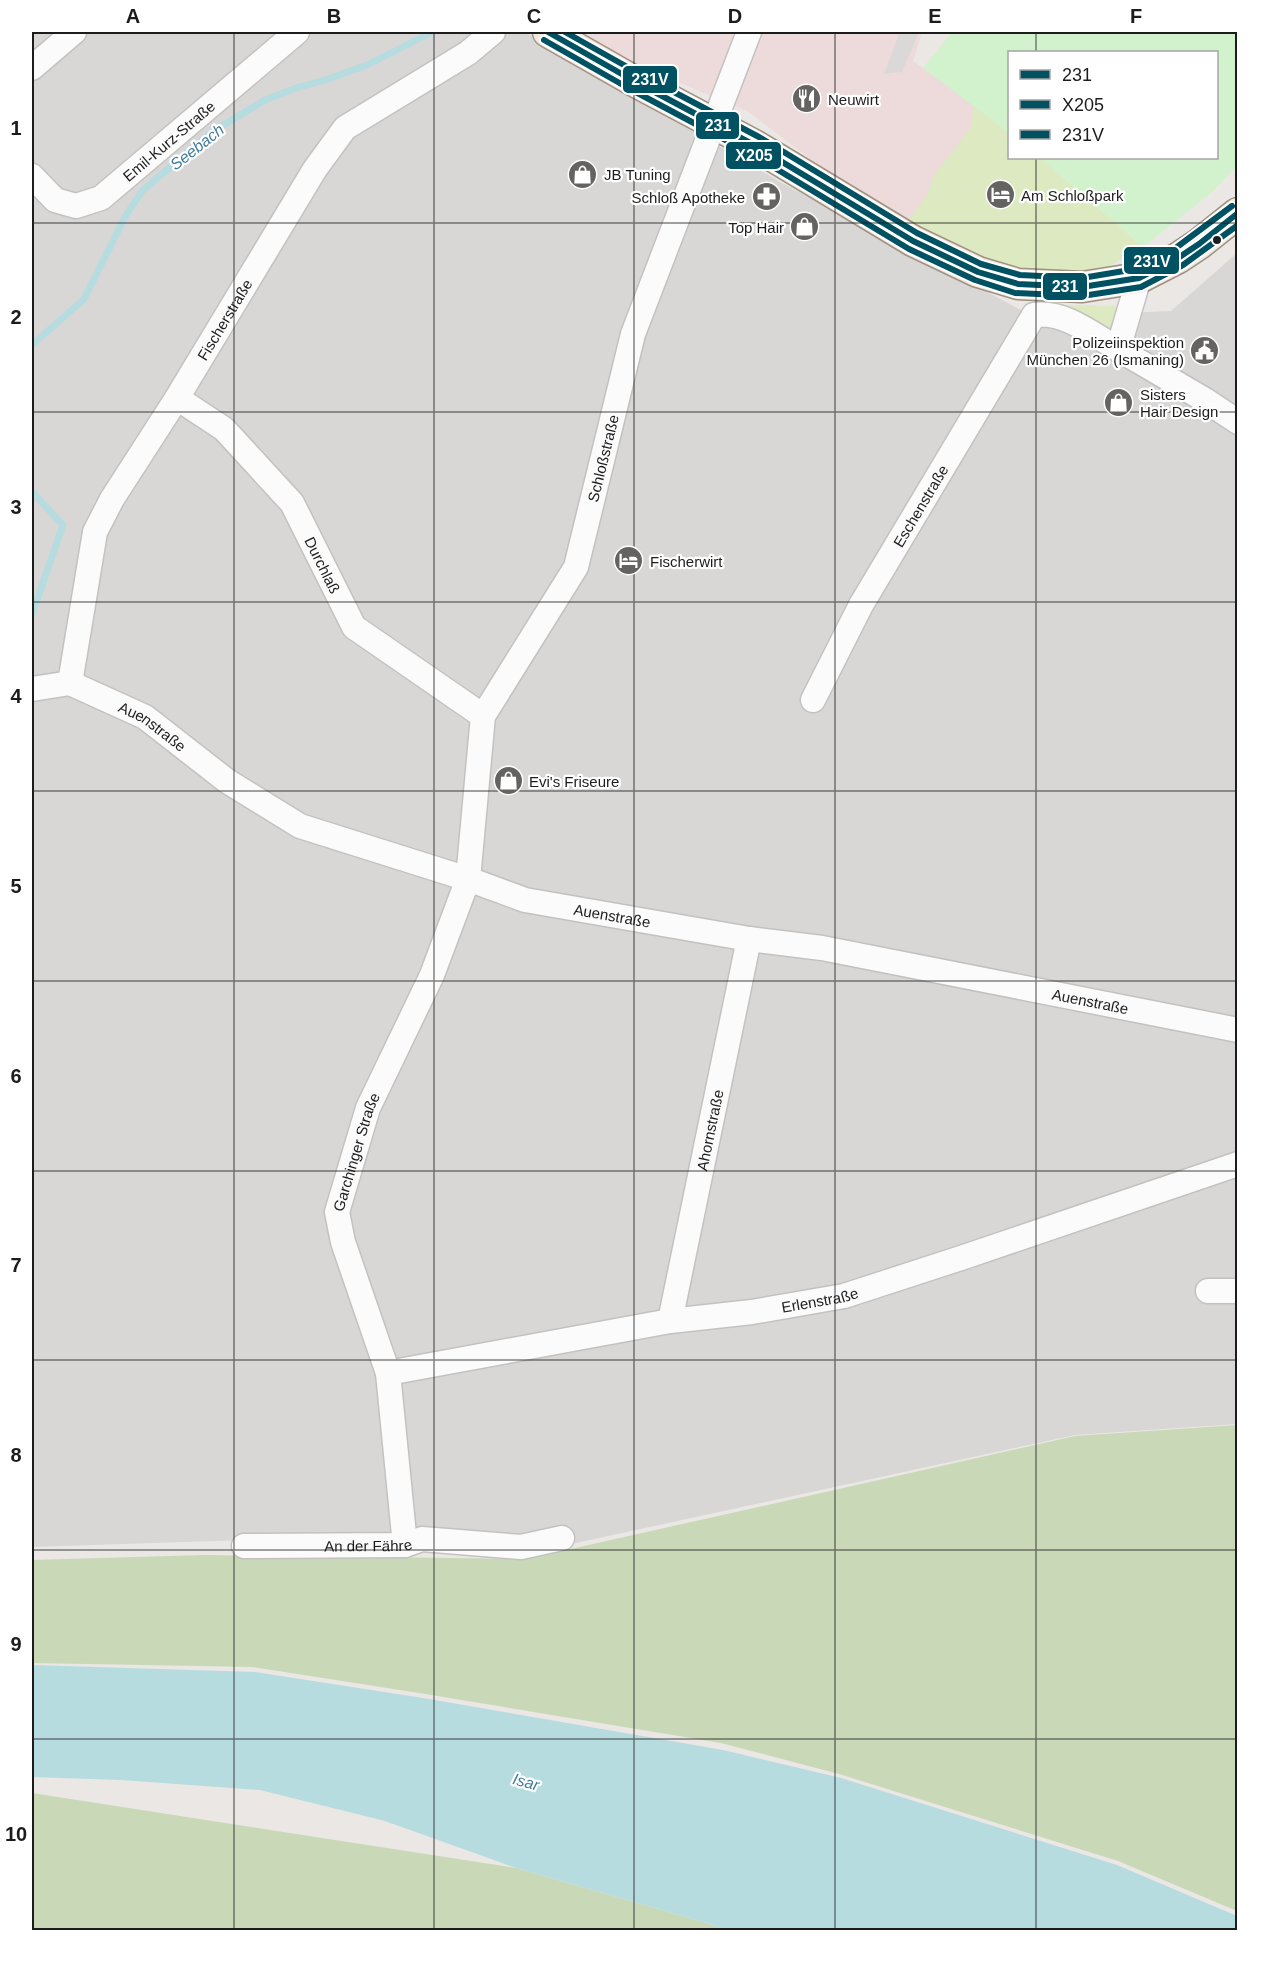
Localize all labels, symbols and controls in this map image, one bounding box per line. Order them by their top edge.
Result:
text: A [126,5,140,27]
text: B [327,5,341,27]
text: C [527,5,541,27]
text: D [728,5,742,27]
text: E [928,5,942,27]
text: F [1130,5,1142,27]
legend [1008,51,1218,159]
line badge: 231V [622,65,678,94]
text: 231 [1062,65,1092,85]
text: 231V [631,71,669,88]
restaurant icon: Neuwirt [791,83,823,115]
place label: Neuwirt [828,91,880,108]
text: X205 [1062,95,1104,115]
street label: Emil-Kurz-Straße [119,97,218,184]
line badge: 231 [695,111,740,140]
text: 1 [10,117,22,139]
text: 231 [705,117,731,134]
water label: Seebach [167,121,227,173]
text: 231V [1062,125,1104,145]
line badge: X205 [725,141,782,170]
text: X205 [735,147,773,164]
shop icon: JB Tuning [567,158,599,190]
place label: JB Tuning [604,166,671,183]
hotel icon: Am Schloßpark [984,179,1016,211]
pharmacy icon: Schloß Apotheke [750,181,782,213]
place label: Am Schloßpark [1021,187,1124,204]
place label: Schloß Apotheke [632,189,745,206]
shop icon: Top Hair [789,211,821,243]
place label: Top Hair [728,219,784,236]
unlabelled marker [1211,234,1223,246]
line badge: 231V [1123,246,1180,275]
text: 231V [1133,253,1171,270]
line badge: 231 [1042,272,1088,301]
street label: Fischerstraße [193,276,255,363]
text: 231 [1052,278,1078,295]
text: 2 [10,306,22,328]
place label: Polizeiinspektion München 26 (Ismaning) [1026,334,1184,368]
public building icon: Polizeiinspektion München 26 (Ismaning) [1189,335,1221,367]
place label: Sisters Hair Design [1140,386,1218,420]
shop icon: Sisters Hair Design [1103,387,1135,419]
street label: Schloßstraße [584,413,621,504]
street label: Eschenstraße [889,462,951,550]
text: 3 [10,496,22,518]
street label: Durchlaß [302,534,344,596]
hotel icon: Fischerwirt [613,545,645,577]
place label: Fischerwirt [650,553,723,570]
text: 4 [10,685,22,707]
street label: Auenstraße [116,698,190,754]
shop icon: Evi's Friseure [492,765,524,797]
place label: Evi's Friseure [529,773,619,790]
text: 5 [10,875,22,897]
street label: Auenstraße [573,900,652,930]
street label: Auenstraße [1051,985,1130,1017]
text: 6 [10,1065,22,1087]
street label: Ahornstraße [693,1088,726,1172]
street label: Garchinger Straße [329,1090,383,1213]
text: 7 [10,1254,22,1276]
street label: Erlenstraße [780,1284,860,1315]
text: 8 [10,1444,22,1466]
street label: An der Fähre [324,1535,414,1554]
text: 9 [10,1633,22,1655]
water label: Isar [511,1770,542,1794]
text: 10 [5,1823,27,1845]

